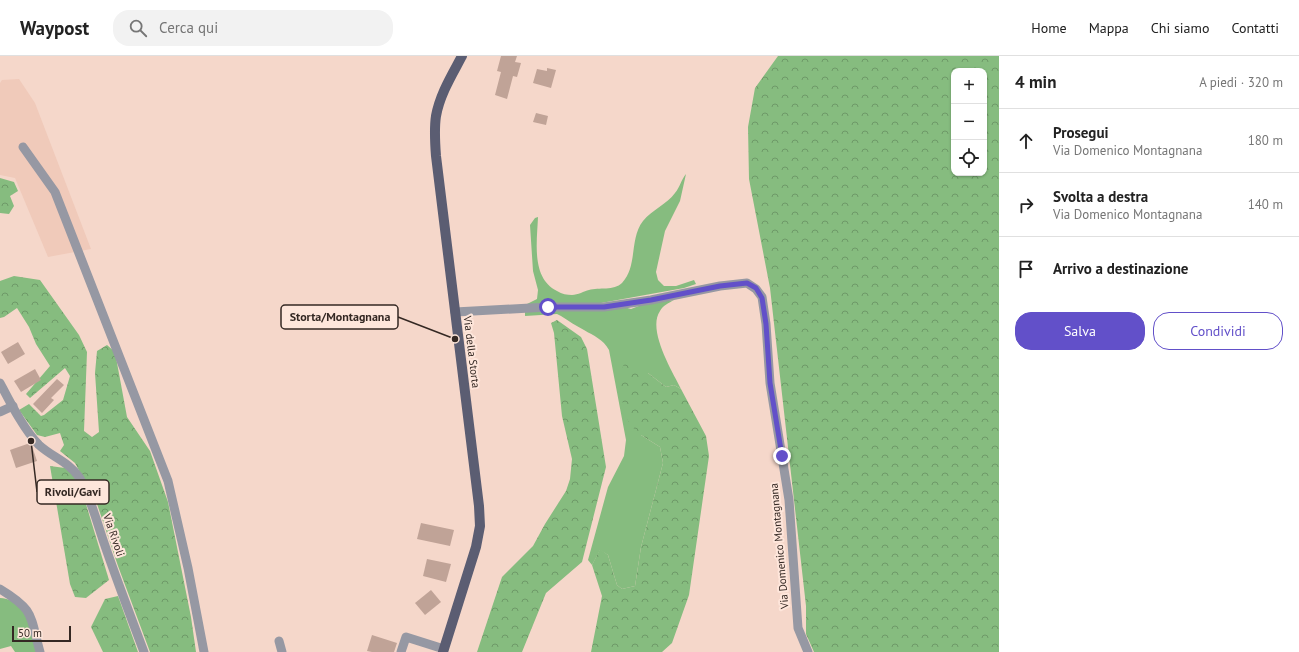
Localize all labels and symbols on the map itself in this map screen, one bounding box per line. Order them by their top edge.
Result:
route start [539,298,557,316]
callout: Storta/Montagnana [281,305,398,329]
text: Storta/Montagnana [290,309,390,324]
street label: Via della Storta [461,314,483,389]
route end [773,447,791,465]
callout: Rivoli/Gavi [37,480,109,504]
street label: Via Domenico Montagnana [767,482,792,611]
text: Rivoli/Gavi [45,484,101,499]
street label: Via Rivoli [100,511,128,558]
scale bar [12,624,71,643]

